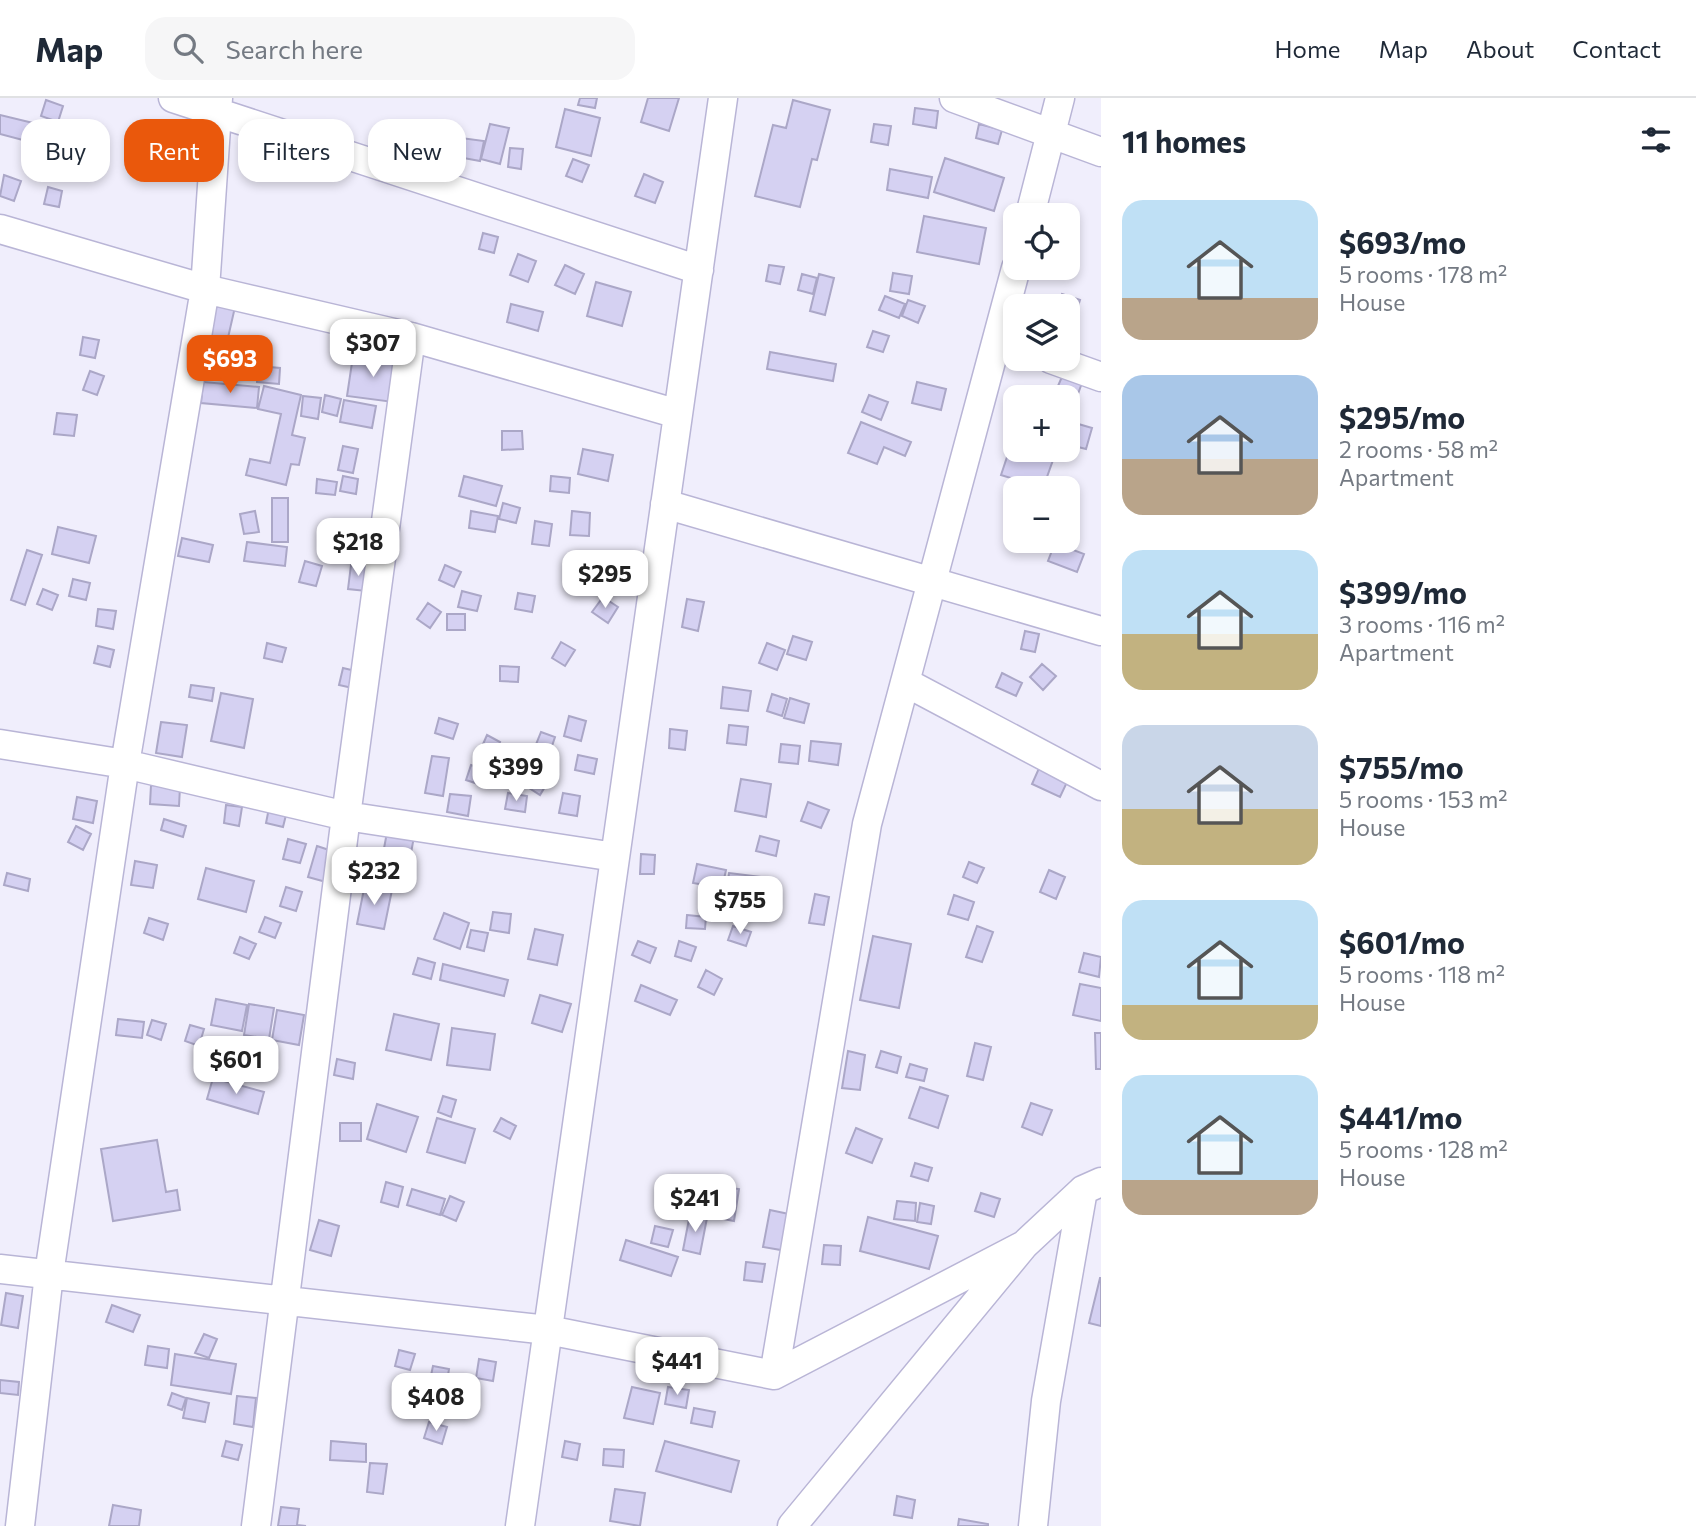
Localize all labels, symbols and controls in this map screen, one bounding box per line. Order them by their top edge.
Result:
search box [145,17,635,80]
text: Map [35,28,103,69]
icon: search [169,29,207,67]
text: Search here [225,33,363,64]
text: Home [1275,34,1341,63]
text: Map [1379,34,1428,63]
text: About [1466,34,1534,63]
text: Contact [1572,34,1661,63]
chip: Buy [21,119,110,182]
chip: Rent [124,119,224,182]
chip: Filters [238,119,354,182]
chip: New [368,119,466,182]
icon: filters [1637,121,1675,159]
text: 11 homes [1122,122,1246,159]
map controls [1003,203,1080,553]
button: locate [1003,203,1080,280]
text: $693/mo [1339,223,1466,260]
icon: home [1178,228,1262,312]
text: 5 rooms · 178 m² [1339,260,1507,288]
text: House [1339,288,1405,316]
button: layers [1003,294,1080,371]
pin: $307 [332,320,414,379]
text: $307 [346,328,400,356]
pin: $693 [189,336,271,395]
text: $693 [203,344,257,372]
button: + [1003,385,1080,462]
text: $295/mo [1339,398,1465,435]
icon: home [1178,403,1262,487]
text: 2 rooms · 58 m² [1339,435,1498,463]
text: Apartment [1339,463,1454,491]
button: − [1003,476,1080,553]
pin: $218 [317,518,399,578]
text: $218 [333,527,383,555]
pin: $295 [564,550,646,610]
text: $295 [578,559,632,587]
text: $399/mo [1339,573,1467,610]
icon: home [1178,578,1262,662]
text: 3 rooms · 116 m² [1339,610,1505,638]
text: Apartment [1339,638,1454,666]
pin: $399 [475,744,557,803]
text: $755/mo [1339,748,1464,785]
text: $399 [489,752,544,780]
icon: home [1178,753,1262,837]
text: 5 rooms · 153 m² [1339,785,1508,813]
text: House [1339,813,1405,841]
pin: $232 [333,848,415,907]
text: $232 [348,856,400,884]
pin: $755 [699,876,781,936]
text: $755 [714,885,766,913]
text: $601/mo [1339,923,1465,960]
icon: home [1178,928,1262,1012]
text: 5 rooms · 118 m² [1339,960,1505,988]
text: House [1339,988,1405,1016]
pin: $601 [195,1037,277,1096]
text: $601 [209,1045,263,1073]
text: $441/mo [1339,1098,1462,1135]
icon: home [1178,1103,1262,1187]
text: 5 rooms · 128 m² [1339,1135,1508,1163]
text: House [1339,1163,1405,1191]
pin: $241 [654,1174,736,1234]
text: $241 [670,1183,720,1211]
pin: $441 [636,1338,718,1397]
text: $441 [651,1346,703,1374]
pin: $408 [395,1374,477,1433]
text: $408 [408,1382,464,1410]

